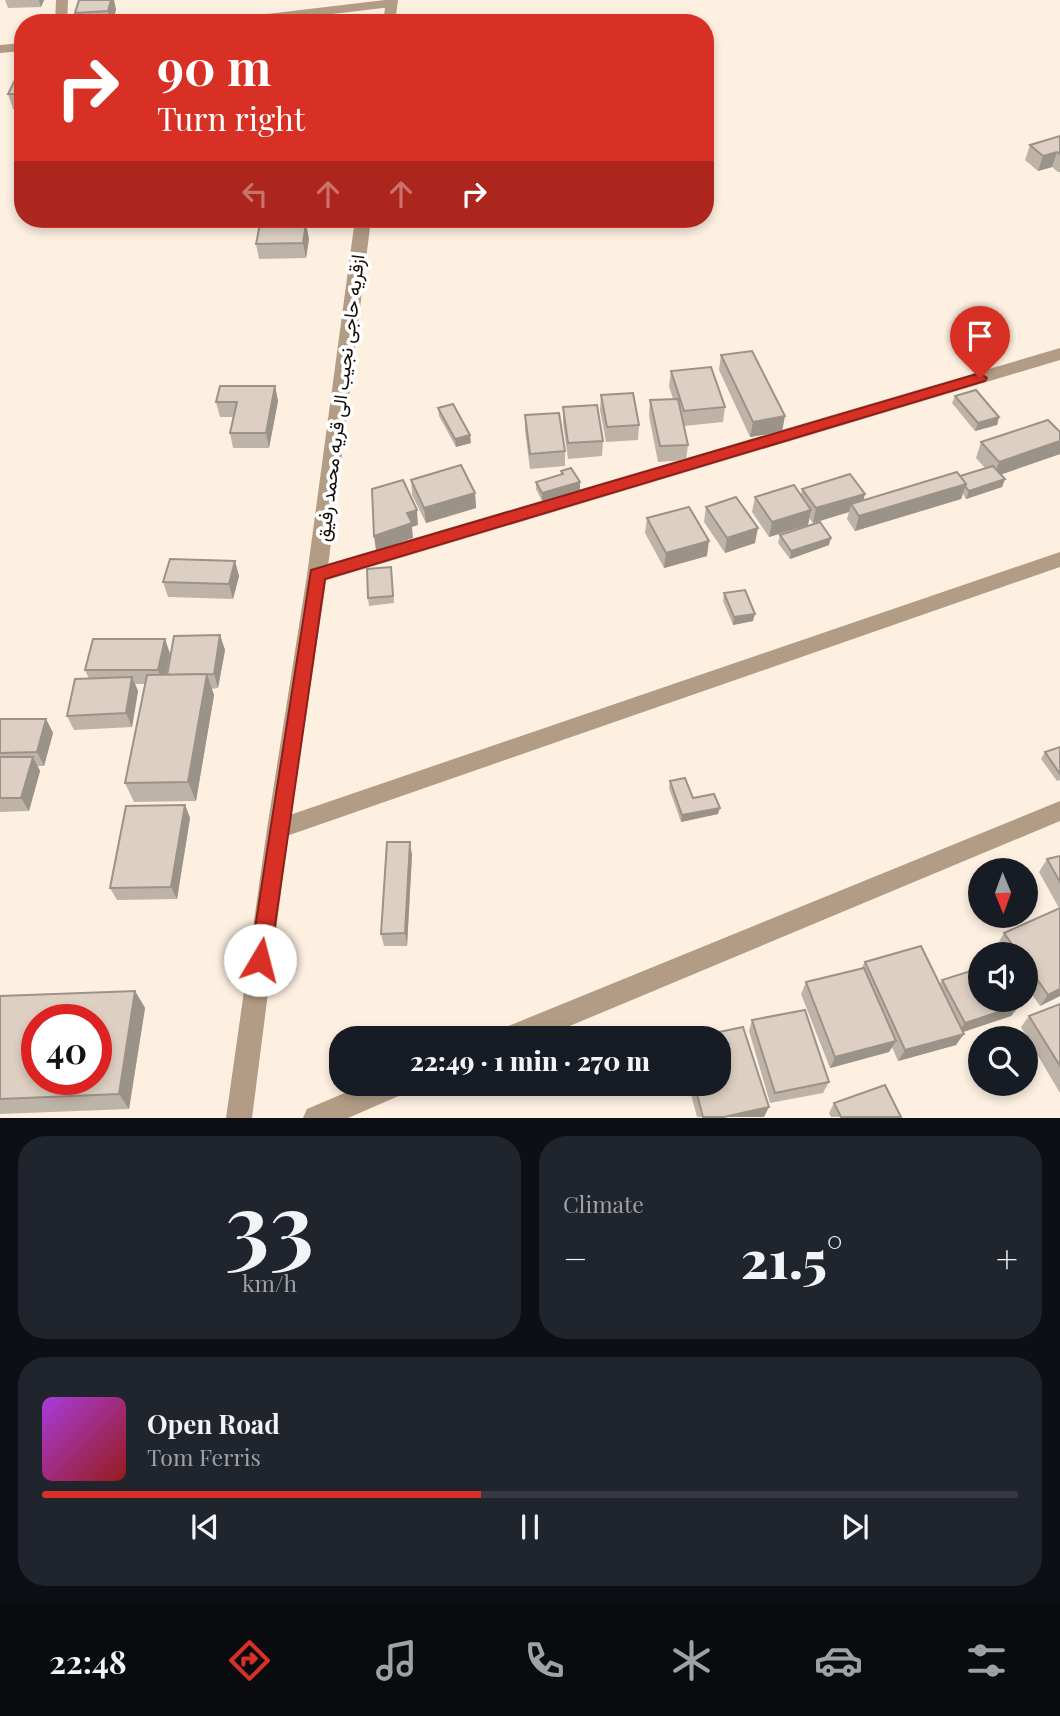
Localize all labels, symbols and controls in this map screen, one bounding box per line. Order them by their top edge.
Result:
text: 90 m [157,33,271,98]
icon: right [42,42,133,133]
text: Turn right [157,96,305,139]
icon: left [236,175,274,213]
icon: ahead [309,175,347,213]
icon: ahead [382,175,420,213]
icon: right [455,175,493,213]
street label: ازقریه حاجی نجیب الی قریه محمد رفیق [308,253,370,543]
pin [950,306,1010,378]
icon: arrive [961,317,999,355]
north arrow [968,858,1038,928]
map controls [968,858,1038,1096]
position arrow [223,923,297,997]
button: sound [968,942,1038,1012]
speed limit sign: 40 [21,1004,112,1095]
button: search [968,1026,1038,1096]
text: 22:49 · 1 min · 270 m [410,1043,650,1078]
text: 33 [225,1161,314,1282]
text: Climate [563,1188,644,1219]
text: 21.5° [741,1223,843,1292]
text: − [563,1232,588,1283]
text: + [996,1232,1018,1283]
text: km/h [242,1267,297,1298]
text: Open Road [147,1406,280,1441]
text: Tom Ferris [147,1441,261,1472]
icon: previous [186,1508,224,1546]
icon: pause [511,1508,549,1546]
icon: next [836,1508,874,1546]
icon: directions [225,1636,274,1685]
icon: music [372,1636,421,1685]
icon: phone [520,1636,569,1685]
icon: climate [667,1636,716,1685]
icon: car [814,1636,863,1685]
icon: filters [962,1636,1011,1685]
text: 22:48 [49,1639,127,1682]

